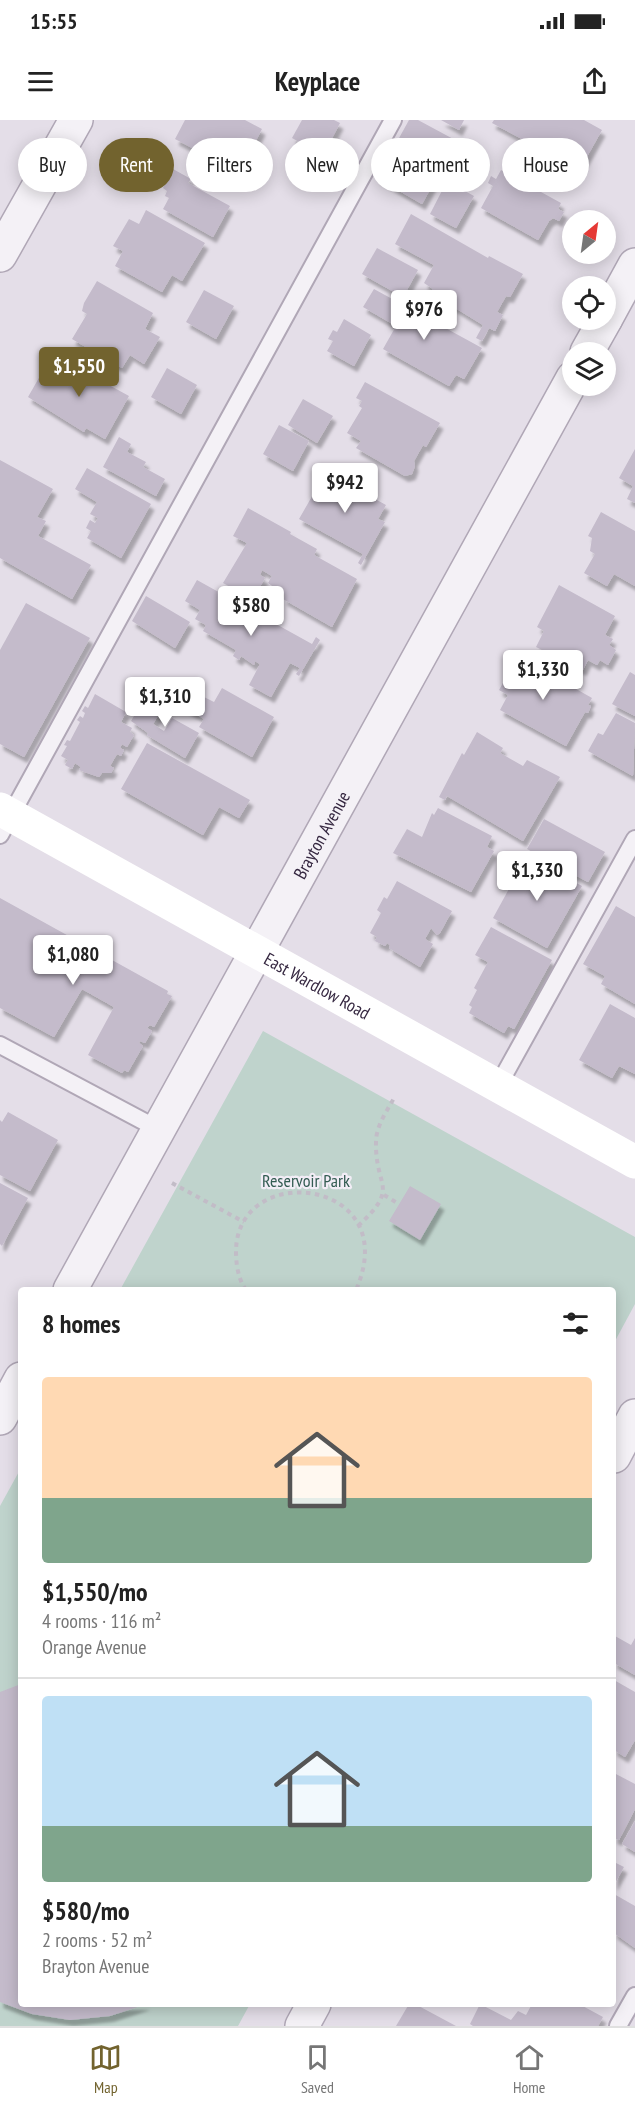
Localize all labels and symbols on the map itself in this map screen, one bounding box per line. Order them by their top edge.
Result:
north arrow [562,210,616,264]
pin: $976 [388,290,460,341]
pin: $1,550 [30,347,128,398]
pin: $942 [309,463,381,514]
pin: $580 [215,586,287,637]
pin: $1,330 [494,650,592,701]
pin: $1,310 [116,677,214,728]
street label: Brayton Avenue [288,787,355,883]
pin: $1,330 [488,851,586,902]
pin: $1,080 [24,935,122,986]
street label: East Wardlow Road [260,947,374,1024]
park label: Reservoir Park [262,1169,350,1192]

